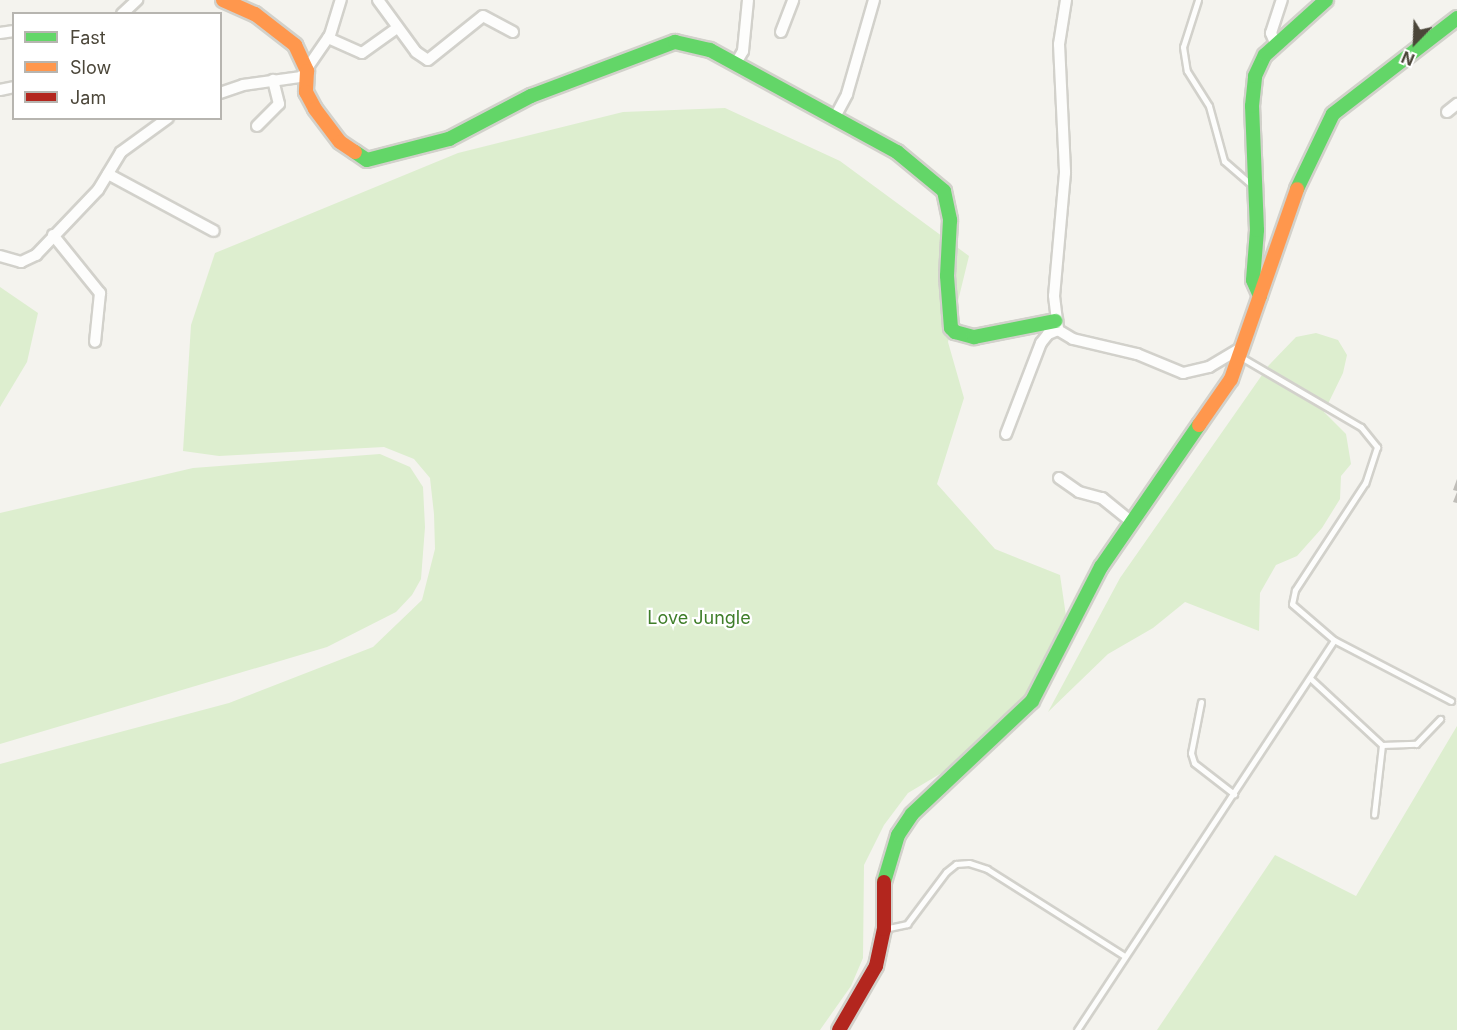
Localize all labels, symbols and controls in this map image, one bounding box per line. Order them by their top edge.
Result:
legend [12,12,222,120]
north arrow [1385,12,1445,72]
text: Fast [70,27,106,48]
text: N [1398,47,1417,70]
text: Slow [70,57,111,78]
text: Jam [70,87,106,108]
park label: Love Jungle [647,607,751,629]

